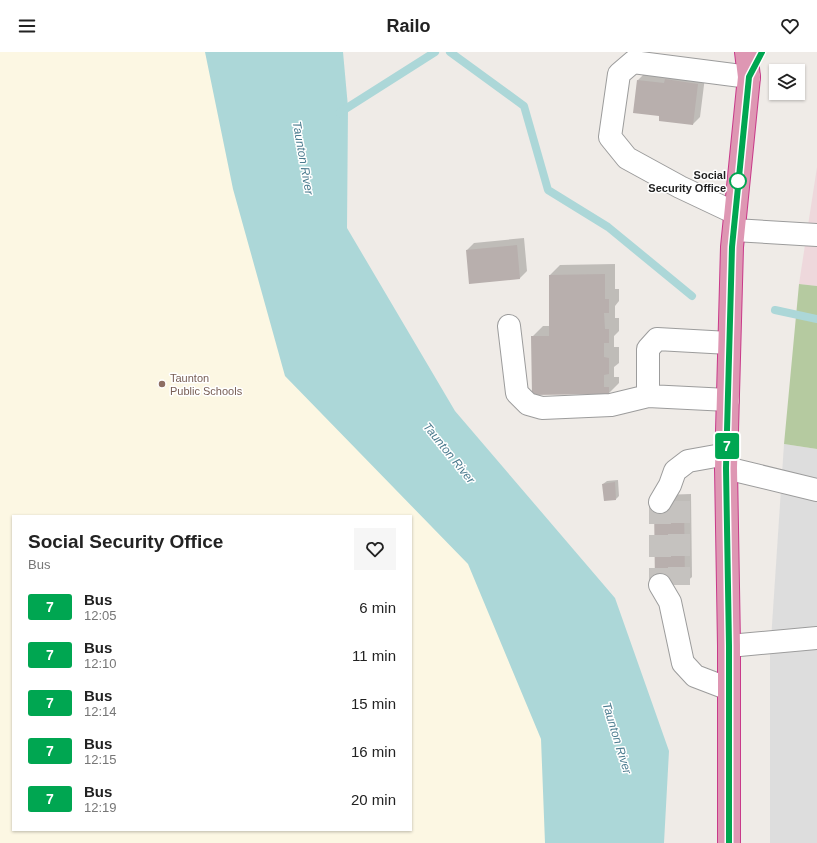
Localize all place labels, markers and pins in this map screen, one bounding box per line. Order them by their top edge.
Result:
place label: Social Security Office [648,169,726,194]
marker: Social Security Office [729,172,747,190]
place label: Taunton Public Schools [170,372,243,397]
marker: Taunton Public Schools [157,379,167,389]

